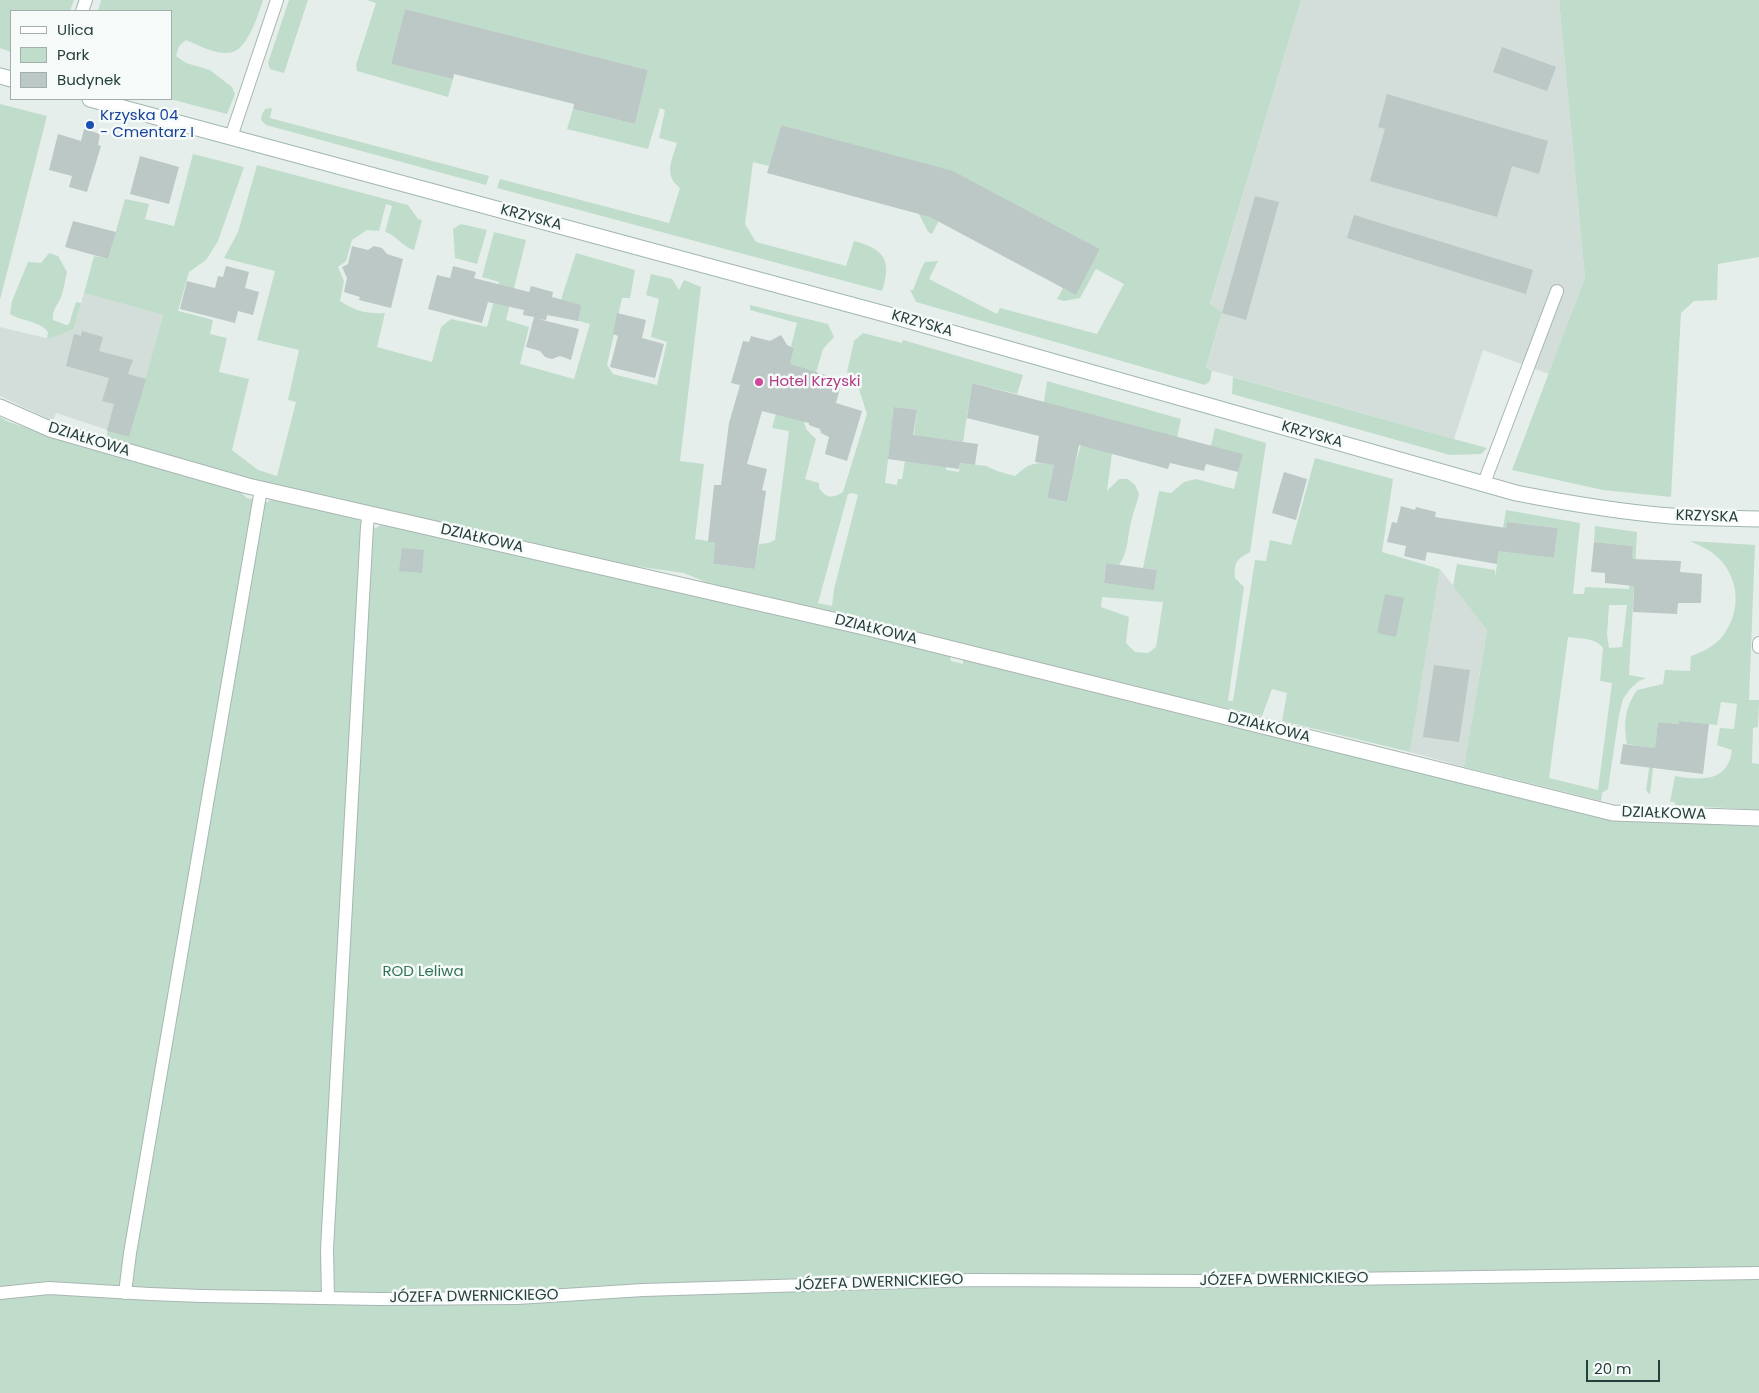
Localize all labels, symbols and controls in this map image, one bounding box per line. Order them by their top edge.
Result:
legend [10,10,172,100]
text: Ulica [57,19,94,40]
text: Park [57,44,89,65]
text: Budynek [57,69,121,90]
place label: Krzyska 04 - Cmentarz I [100,107,194,142]
marker: Krzyska 04 - Cmentarz I [84,119,96,131]
street label: KRZYSKA [498,201,564,235]
street label: KRZYSKA [889,307,955,341]
place label: Hotel Krzyski [769,373,861,391]
marker: Hotel Krzyski [753,376,765,388]
street label: KRZYSKA [1279,418,1345,452]
street label: DZIAŁKOWA [46,419,132,461]
street label: KRZYSKA [1675,507,1739,527]
street label: DZIAŁKOWA [439,521,525,557]
street label: DZIAŁKOWA [833,611,919,649]
street label: DZIAŁKOWA [1226,709,1312,747]
street label: DZIAŁKOWA [1621,804,1707,824]
park label: ROD Leliwa [382,963,464,981]
street label: JÓZEFA DWERNICKIEGO [1199,1270,1369,1290]
street label: JÓZEFA DWERNICKIEGO [794,1271,964,1295]
street label: JÓZEFA DWERNICKIEGO [389,1287,559,1307]
scale bar [1589,1350,1663,1382]
text: 20 m [1594,1358,1632,1379]

